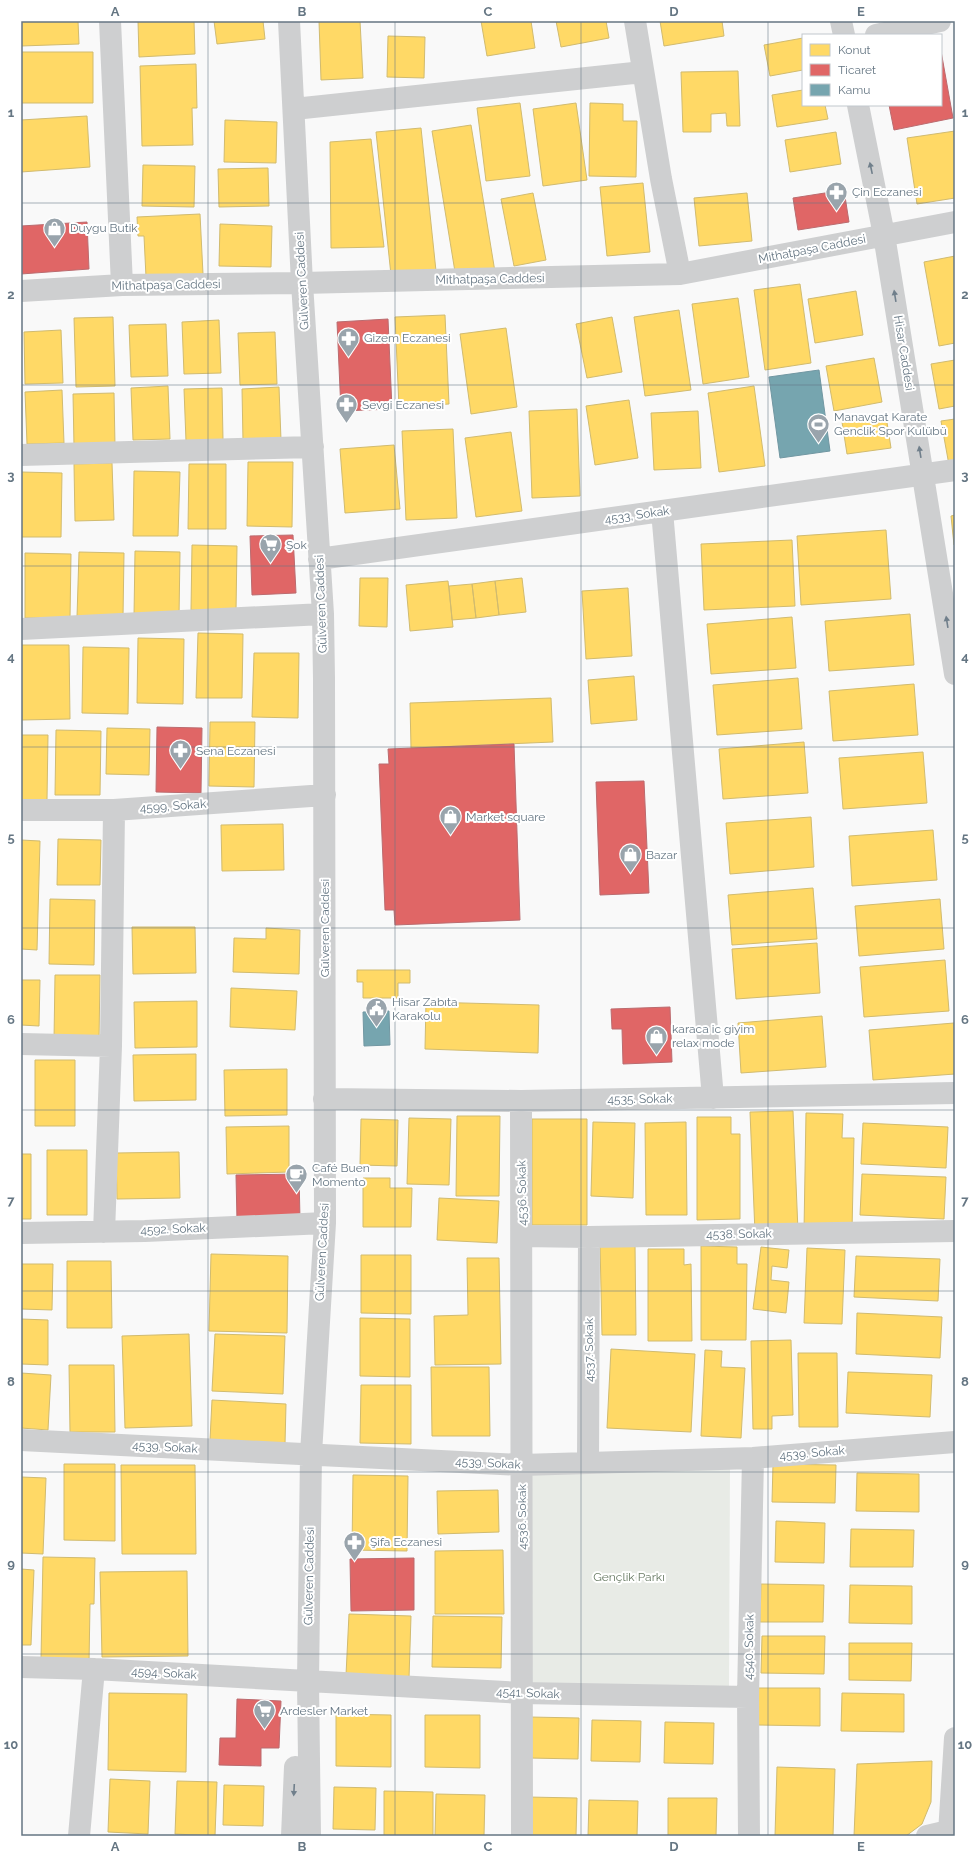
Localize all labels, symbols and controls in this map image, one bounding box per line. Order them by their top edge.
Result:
text: A [111,4,120,19]
text: B [298,4,307,19]
text: C [484,4,493,19]
text: D [669,4,679,19]
text: E [857,4,865,19]
legend [802,34,942,106]
text: Konut [838,43,871,57]
text: Ticaret [838,63,876,77]
text: Kamu [838,83,870,97]
text: 1 [8,105,15,120]
text: 1 [962,105,969,120]
one-way arrow [867,162,873,174]
pharmacy icon: Çin Eczanesi [824,179,850,212]
place label: Çin Eczanesi [852,185,922,199]
shop icon: Duygu Butik [42,215,68,248]
place label: Duygu Butik [70,221,138,235]
street label: Gülveren Caddesi [292,232,312,330]
street label: Mithatpaşa Caddesi [757,232,867,266]
street label: Mithatpaşa Caddesi [435,271,545,287]
street label: Mithatpaşa Caddesi [111,277,221,293]
text: 2 [7,287,15,302]
text: 2 [961,287,969,302]
one-way arrow [891,290,897,302]
street label: Hisar Caddesi [891,314,917,392]
pharmacy icon: Gizem Eczanesi [336,325,362,358]
place label: Gizem Eczanesi [364,331,451,345]
pharmacy icon: Sevgi Eczanesi [334,392,360,425]
place label: Sevgi Eczanesi [362,398,444,412]
place label: Manavgat Karate Genclik Spor Kulübü [834,410,947,438]
sports icon: Manavgat Karate Genclik Spor Kulübü [805,411,831,444]
one-way arrow [917,446,923,458]
text: 3 [7,468,15,483]
text: 3 [961,468,969,483]
street label: 4533, Sokak [604,503,671,526]
supermarket icon: Şok [258,532,284,565]
place label: Şok [286,538,307,552]
street label: Gülveren Caddesi [312,555,330,653]
one-way arrow [944,616,950,628]
text: 4 [7,649,15,664]
text: 4 [961,649,969,664]
pharmacy icon: Sena Eczanesi [167,738,193,771]
place label: Sena Eczanesi [196,744,276,758]
street label: 4599, Sokak [139,797,207,815]
shop icon: Market square [437,804,463,837]
place label: Market square [466,810,545,824]
text: 5 [7,830,15,845]
text: 5 [961,830,969,845]
shop icon: Bazar [617,842,643,875]
place label: Bazar [646,848,678,862]
street label: Gülveren Caddesi [318,879,332,977]
place label: Hisar Zabıta Karakolu [392,995,457,1023]
public building icon: Hisar Zabıta Karakolu [363,996,389,1029]
text: 6 [7,1012,15,1027]
text: 6 [961,1012,969,1027]
place label: karaca ic giyim relax mode [672,1022,754,1050]
shop icon: karaca ic giyim relax mode [644,1023,670,1056]
street label: 4535. Sokak [607,1091,673,1107]
street label: 4536. Sokak [514,1159,530,1226]
place label: Café Buen Momento [312,1161,370,1189]
cafe icon: Café Buen Momento [283,1162,309,1195]
text: 7 [7,1193,15,1208]
text: 7 [961,1193,969,1208]
street label: Gülveren Caddesi [312,1203,332,1301]
street label: 4592. Sokak [140,1221,207,1237]
street label: 4538. Sokak [706,1226,773,1242]
street label: 4537. Sokak [582,1317,596,1382]
text: 8 [7,1374,15,1389]
text: 8 [961,1374,969,1389]
street label: 4539. Sokak [132,1438,199,1456]
street label: 4539. Sokak [779,1443,846,1463]
street label: 4539. Sokak [455,1454,522,1472]
street label: 4536. Sokak [515,1484,529,1550]
street label: Gülveren Caddesi [301,1527,317,1625]
pharmacy icon: Şifa Eczanesi [342,1529,368,1562]
place label: Şifa Eczanesi [370,1535,442,1549]
text: 9 [7,1556,15,1571]
text: 9 [961,1556,969,1571]
park label: Gençlik Parkı [593,1570,665,1584]
street label: 4540. Sokak [741,1613,757,1680]
street label: 4594. Sokak [131,1664,198,1682]
street label: 4541. Sokak [496,1685,561,1701]
supermarket icon: Ardesler Market [252,1698,278,1731]
place label: Ardesler Market [280,1704,368,1718]
text: 10 [4,1737,18,1752]
text: 10 [958,1737,972,1752]
one-way arrow [291,1784,297,1797]
text: A [111,1839,120,1854]
text: B [298,1839,307,1854]
text: C [484,1839,493,1854]
text: D [669,1839,679,1854]
text: E [857,1839,865,1854]

